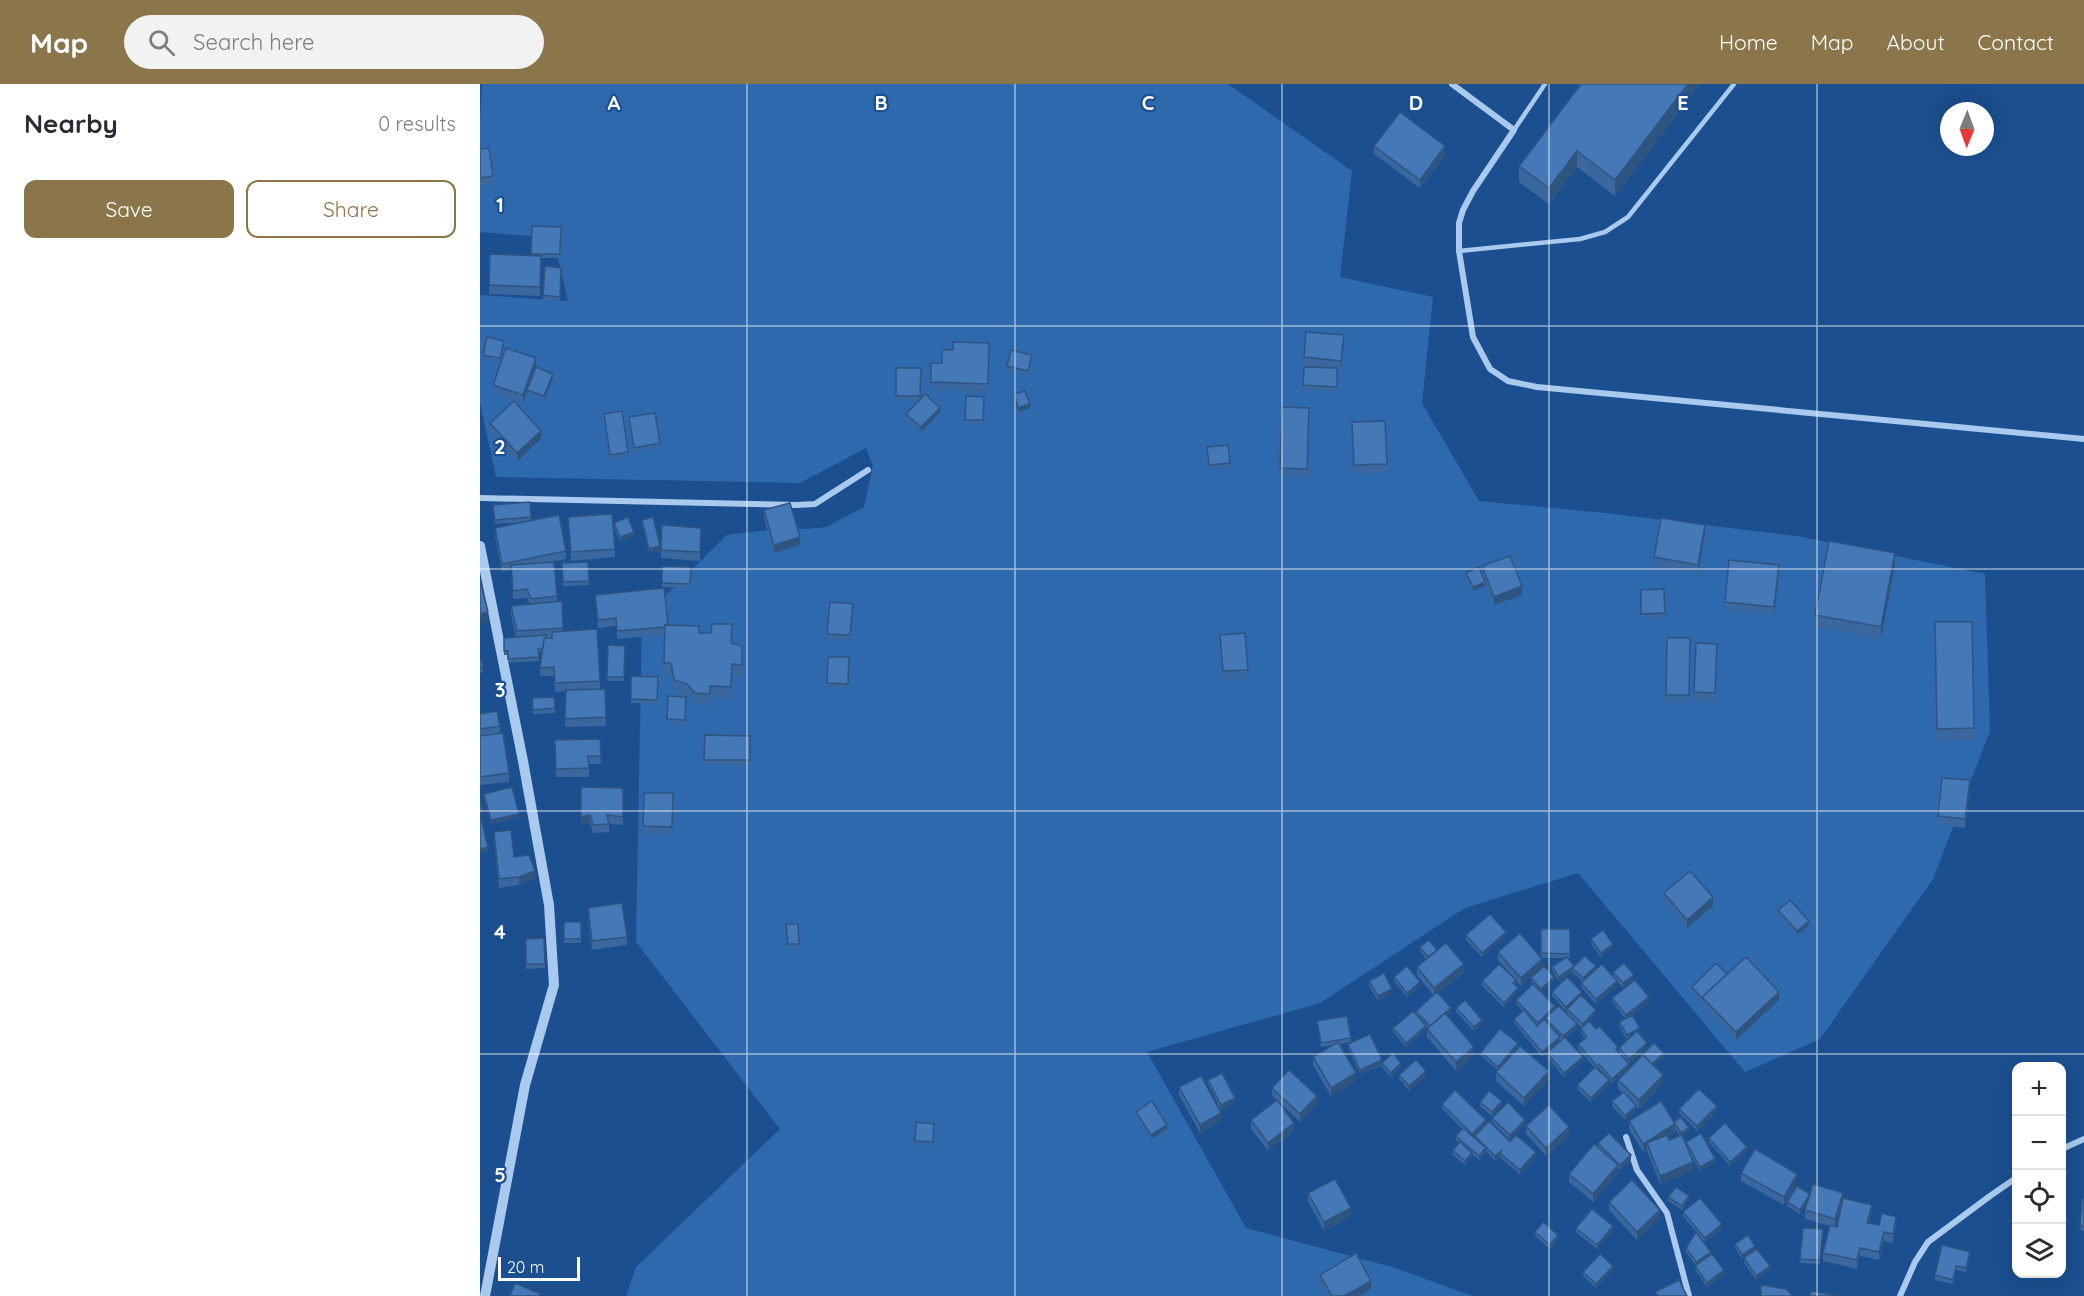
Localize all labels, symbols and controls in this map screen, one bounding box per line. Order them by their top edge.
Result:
search box [124,15,544,69]
text: Map [30,25,88,60]
icon: search [145,26,178,59]
text: Search here [193,28,315,56]
text: Home [1719,29,1778,55]
text: Map [1811,29,1854,55]
text: About [1887,29,1945,55]
text: Contact [1978,29,2054,55]
text: A [608,90,621,115]
text: B [874,90,888,115]
text: C [1142,90,1155,115]
text: D [1409,90,1423,115]
text: E [1677,90,1689,115]
north arrow [1940,102,1994,156]
text: Nearby [24,107,118,140]
text: 0 results [378,111,456,136]
button: Save [24,180,234,238]
button: Share [246,180,456,238]
text: 1 [496,192,504,217]
text: 2 [494,434,506,459]
text: 3 [495,677,505,702]
text: 4 [494,919,506,944]
map controls [2012,1062,2066,1278]
button: + [2012,1062,2066,1116]
button: − [2012,1116,2066,1170]
text: 5 [494,1162,506,1187]
button: locate [2012,1170,2066,1224]
button: layers [2012,1224,2066,1278]
scale bar [498,1254,580,1282]
text: 20 m [507,1257,544,1277]

